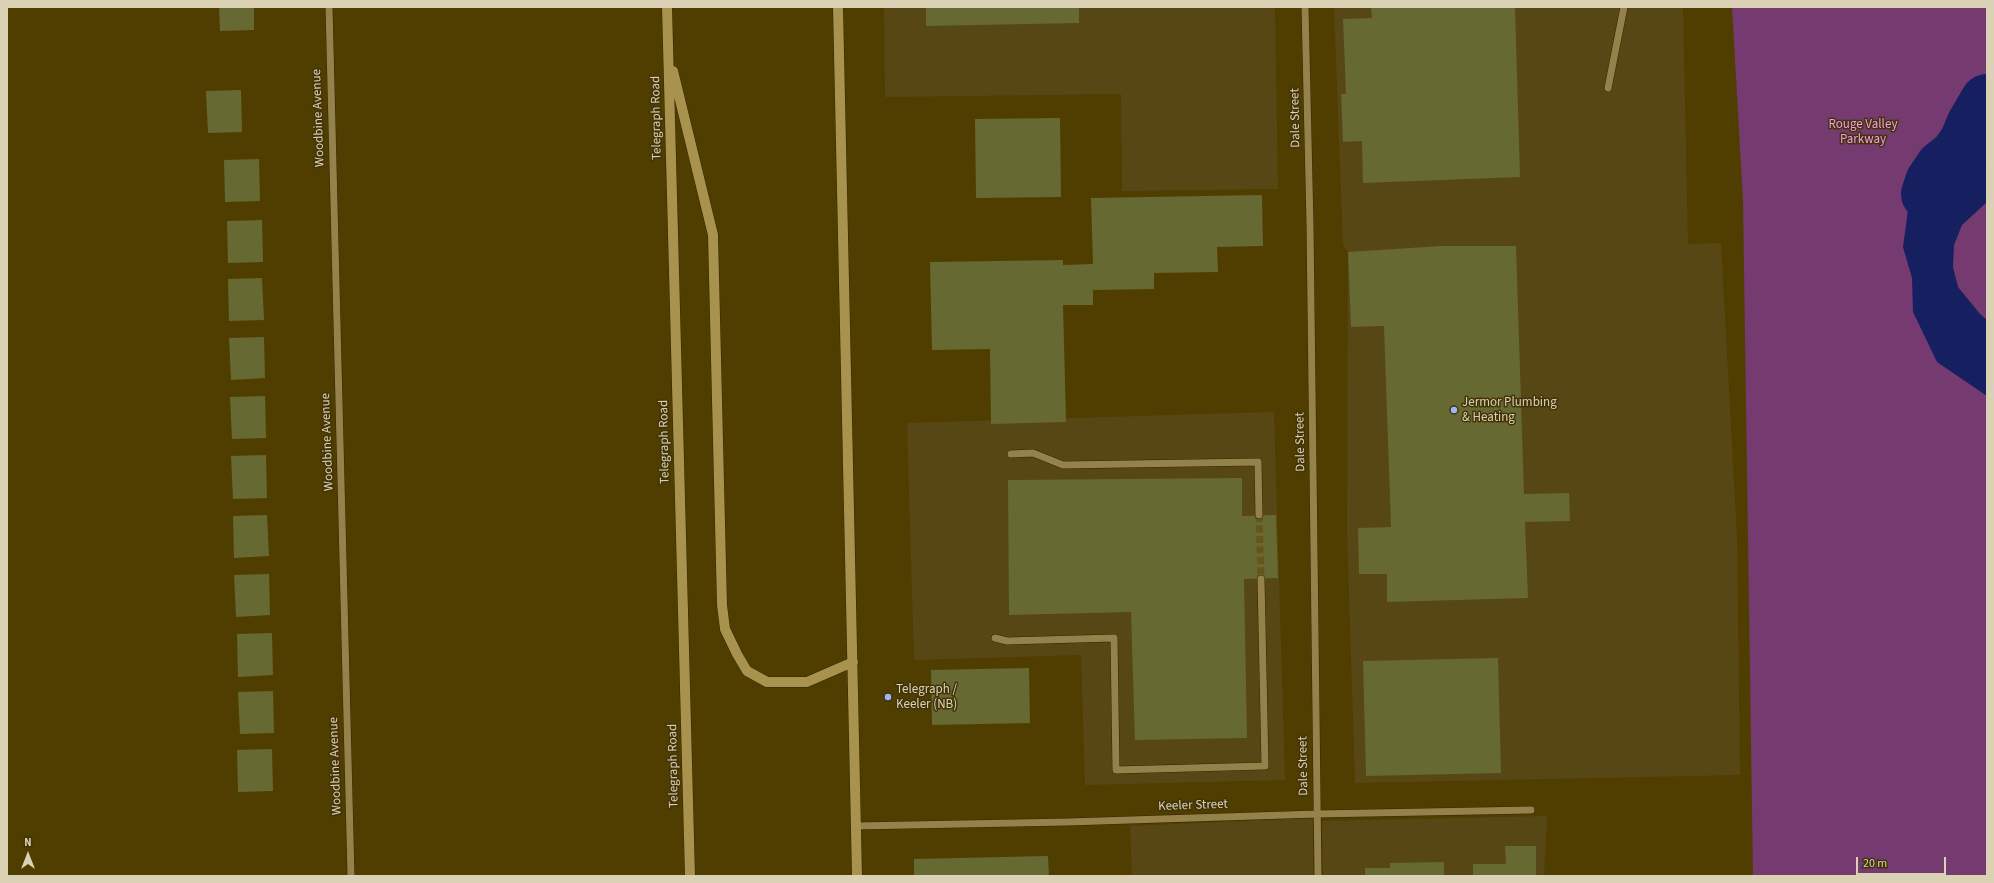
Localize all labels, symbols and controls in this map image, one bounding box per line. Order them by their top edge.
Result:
street label: Woodbine Avenue [309,69,329,167]
street label: Telegraph Road [648,76,666,160]
street label: Dale Street [1288,88,1304,148]
park label: Rouge Valley Parkway [1829,117,1897,148]
street label: Woodbine Avenue [318,393,338,491]
place label: Jermor Plumbing & Heating [1462,395,1557,426]
street label: Telegraph Road [656,400,674,484]
marker: Jermor Plumbing & Heating [1449,405,1459,415]
street label: Dale Street [1293,412,1309,472]
place label: Telegraph / Keeler (NB) [896,682,957,713]
marker: Telegraph / Keeler (NB) [883,692,893,702]
street label: Woodbine Avenue [326,717,346,815]
street label: Telegraph Road [665,724,683,808]
street label: Dale Street [1296,736,1312,796]
street label: Keeler Street [1158,797,1228,815]
north arrow [8,835,48,875]
text: N [24,835,32,850]
scale bar [1858,849,1948,875]
text: 20 m [1863,855,1887,872]

